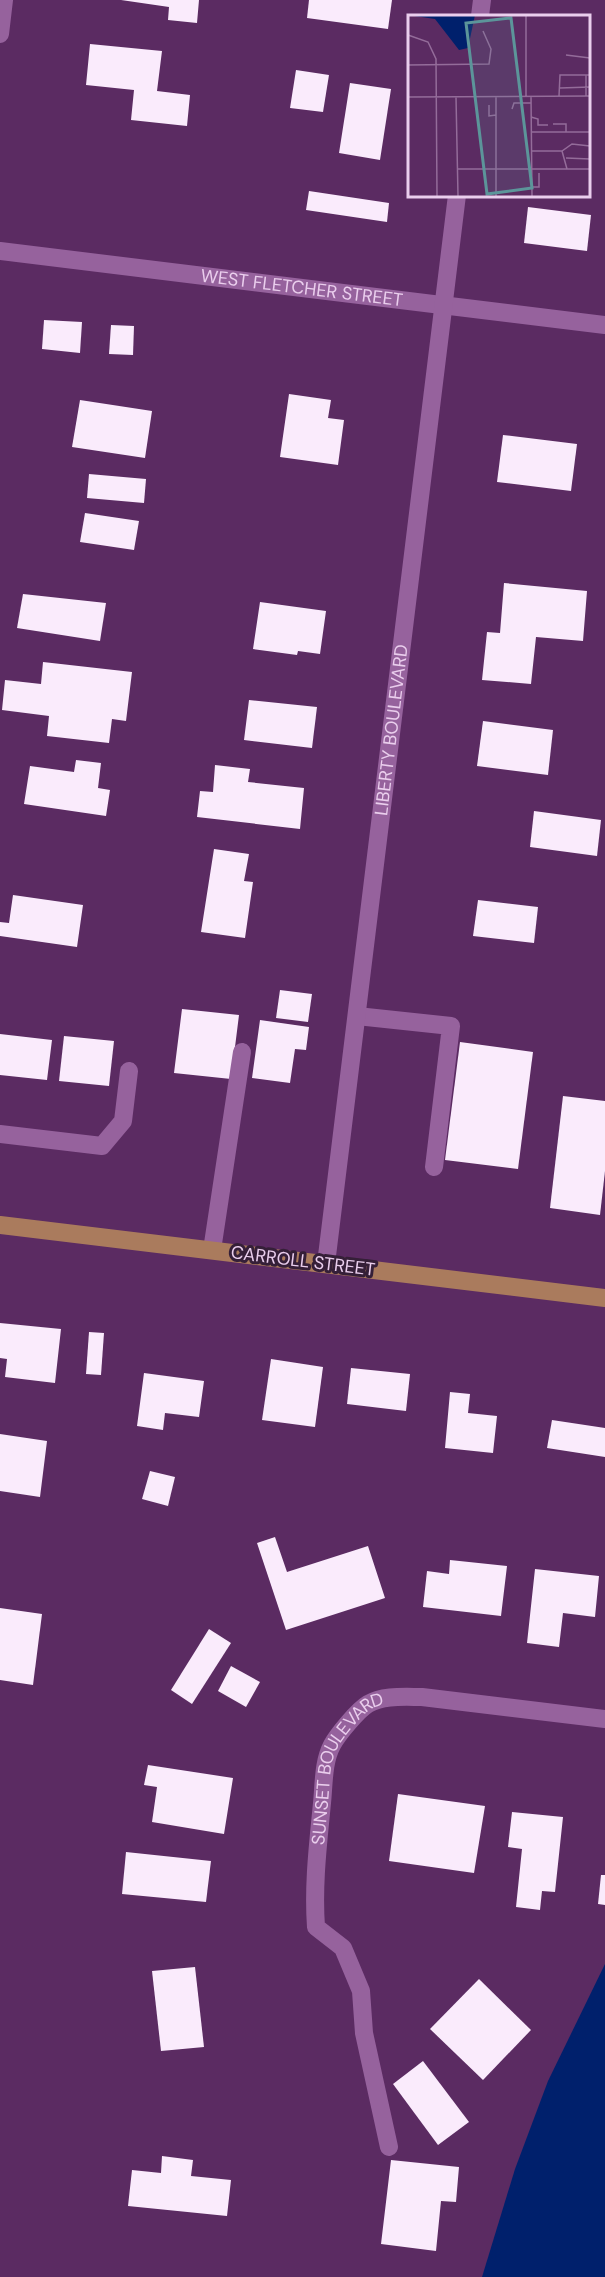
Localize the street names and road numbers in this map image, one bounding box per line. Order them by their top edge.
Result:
street label: WEST FLETCHER STREET [199,264,404,312]
street label: LIBERTY BOULEVARD [369,643,414,817]
street label: CARROLL STREET [230,1240,376,1282]
street label: SUNSET BOULEVARD [306,1687,386,1846]

